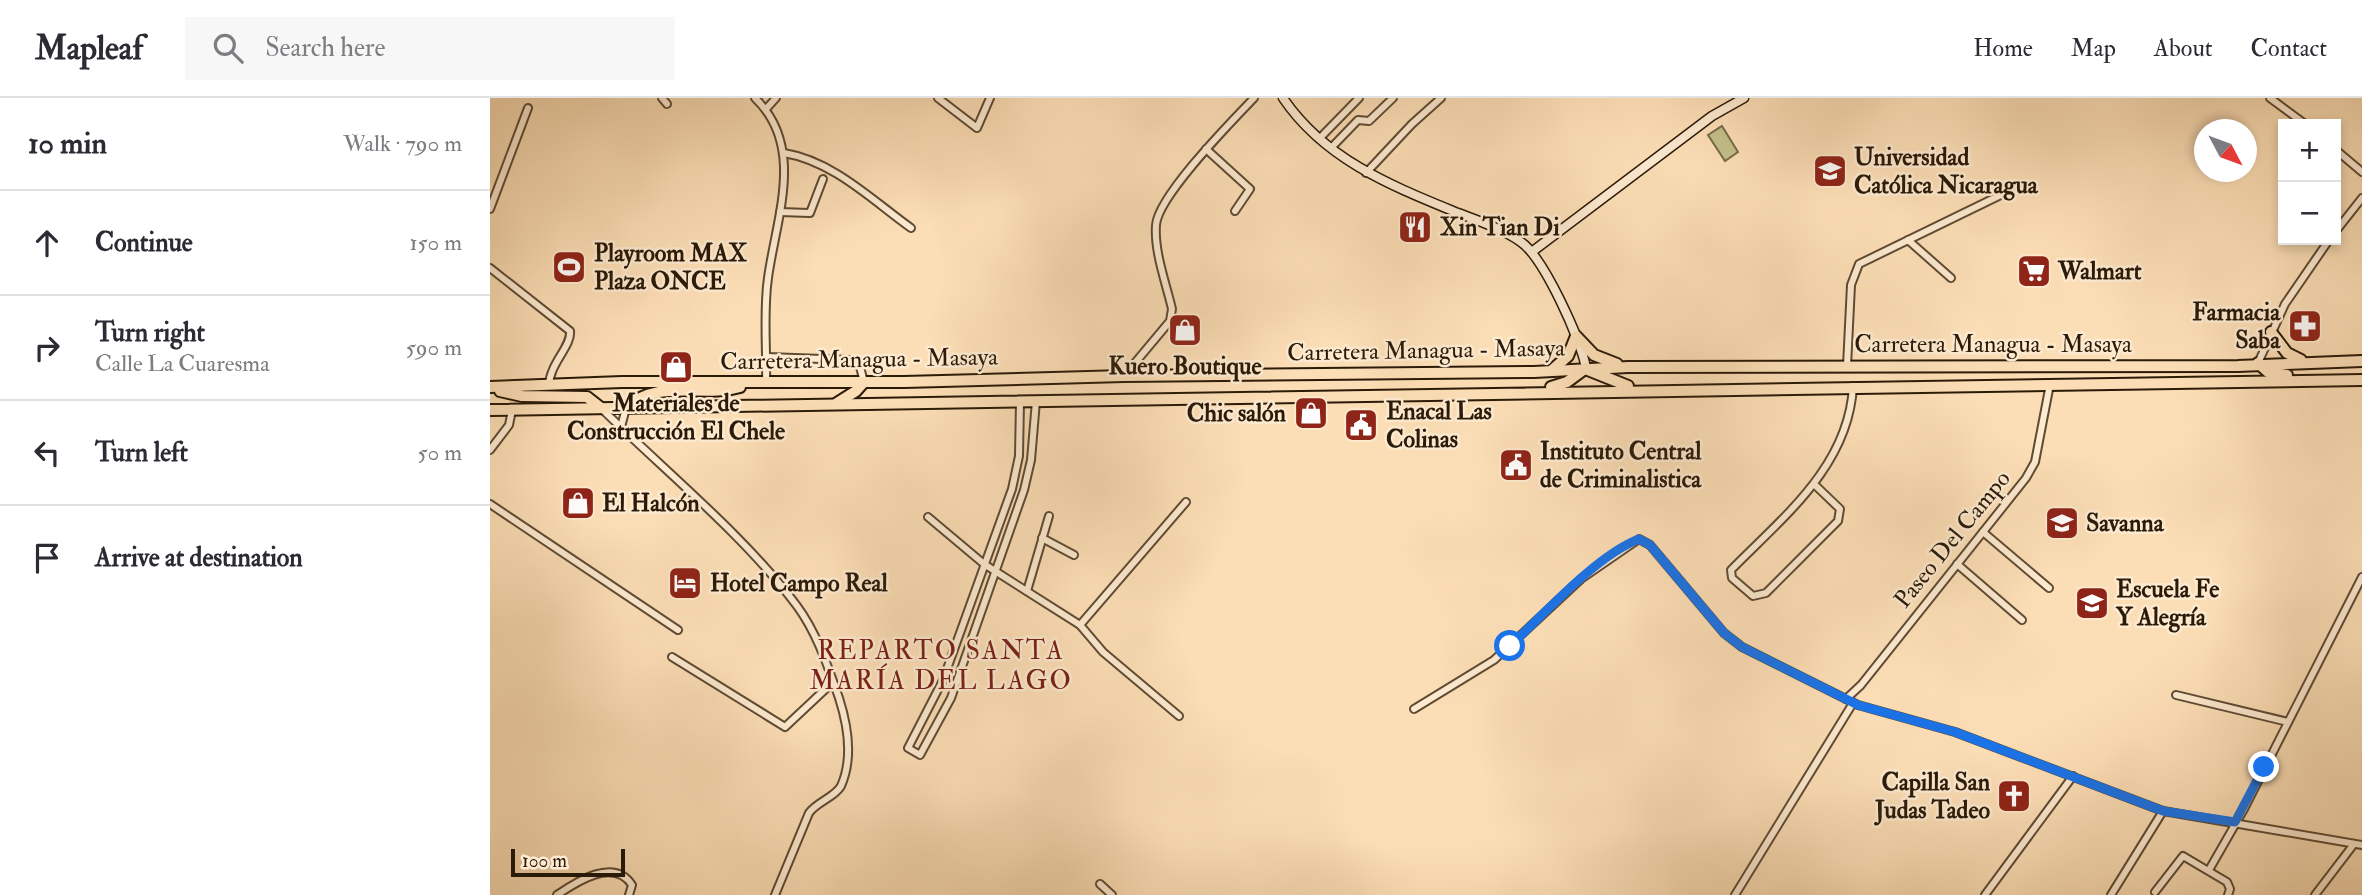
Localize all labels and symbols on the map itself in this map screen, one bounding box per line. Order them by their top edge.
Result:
north arrow [2194,119,2257,182]
place label: Universidad Católica Nicaragua [1854,142,2039,201]
school or university icon: Universidad Católica Nicaragua [1811,152,1849,190]
restaurant icon: Xin Tian Di [1396,208,1434,246]
place label: Xin Tian Di [1440,212,1560,243]
place label: Playroom MAX Plaza ONCE [594,238,747,297]
sports icon: Playroom MAX Plaza ONCE [550,248,588,286]
supermarket icon: Walmart [2015,252,2053,290]
place label: Walmart [2057,256,2142,287]
place label: Farmacia Saba [2192,297,2281,356]
pharmacy icon: Farmacia Saba [2286,307,2324,345]
shop icon: Kuero Boutique [1166,311,1204,349]
street label: Carretera Managua - Masaya [1854,329,2133,360]
street label: Carretera Managua - Masaya [1287,333,1566,368]
street label: Carretera Managua - Masaya [720,342,999,377]
shop icon: Materiales de Construcción El Chele [657,348,695,386]
place label: Kuero Boutique [1109,351,1261,382]
place label: Materiales de Construcción El Chele [567,388,785,447]
shop icon: Chic salón [1292,394,1330,432]
place label: Enacal Las Colinas [1386,396,1492,455]
place label: Chic salón [1187,398,1287,429]
public building icon: Enacal Las Colinas [1342,406,1380,444]
place label: Instituto Central de Criminalistica [1540,436,1702,495]
public building icon: Instituto Central de Criminalistica [1497,446,1535,484]
street label: Paseo Del Campo [1887,464,2017,615]
shop icon: El Halcón [559,484,597,522]
place label: El Halcón [602,488,700,519]
school or university icon: Savanna [2043,504,2081,542]
place label: Savanna [2086,508,2165,539]
hotel icon: Hotel Campo Real [666,564,704,602]
place label: Hotel Campo Real [710,568,888,599]
place label: Escuela Fe Y Alegría [2115,574,2219,633]
school or university icon: Escuela Fe Y Alegría [2073,584,2111,622]
route start [1494,630,1525,661]
district label: REPARTO SANTA MARÍA DEL LAGO [809,635,1073,697]
route end [2248,751,2279,782]
place label: Capilla San Judas Tadeo [1874,767,1991,826]
church icon: Capilla San Judas Tadeo [1995,777,2033,815]
scale bar [511,846,625,878]

